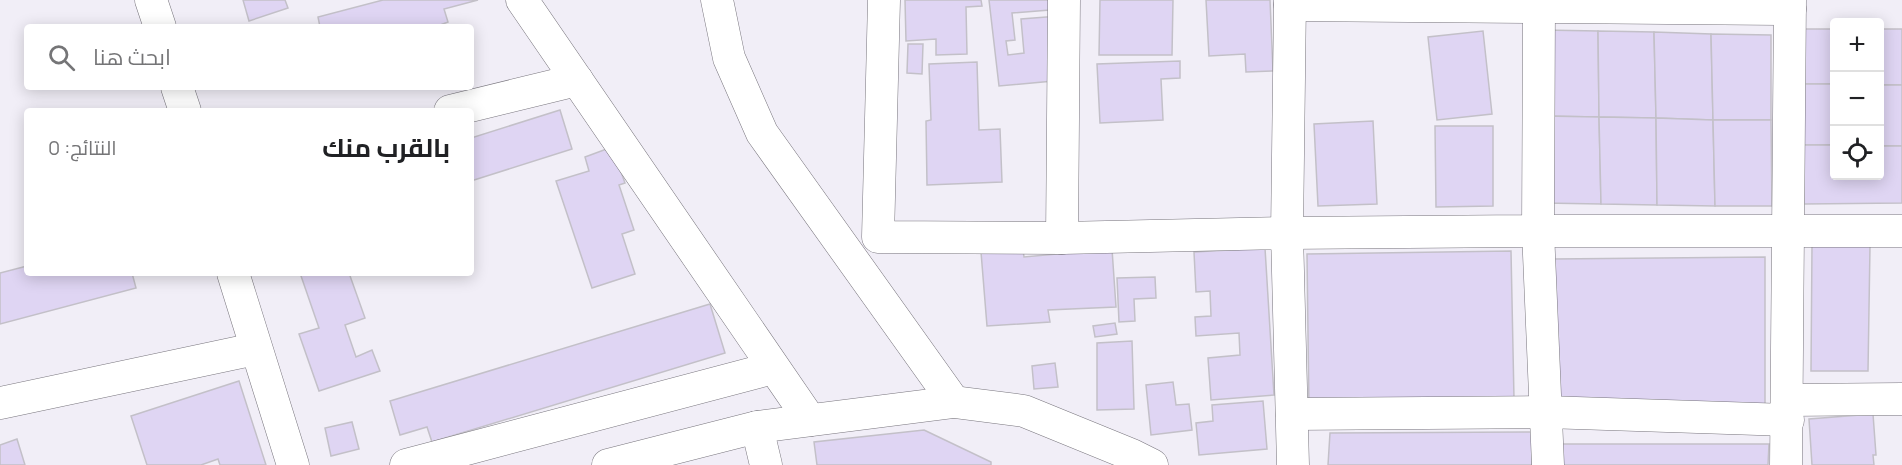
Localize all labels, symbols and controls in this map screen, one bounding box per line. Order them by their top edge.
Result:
map controls [1830,18,1884,180]
button: + [1830,18,1884,72]
search box [24,24,474,90]
icon: search [45,41,78,74]
text: ابحث هنا [93,42,171,72]
button: − [1830,72,1884,126]
button: locate [1830,126,1884,180]
text: بالقرب منك [322,129,450,165]
text: النتائج: 0 [48,134,117,161]

